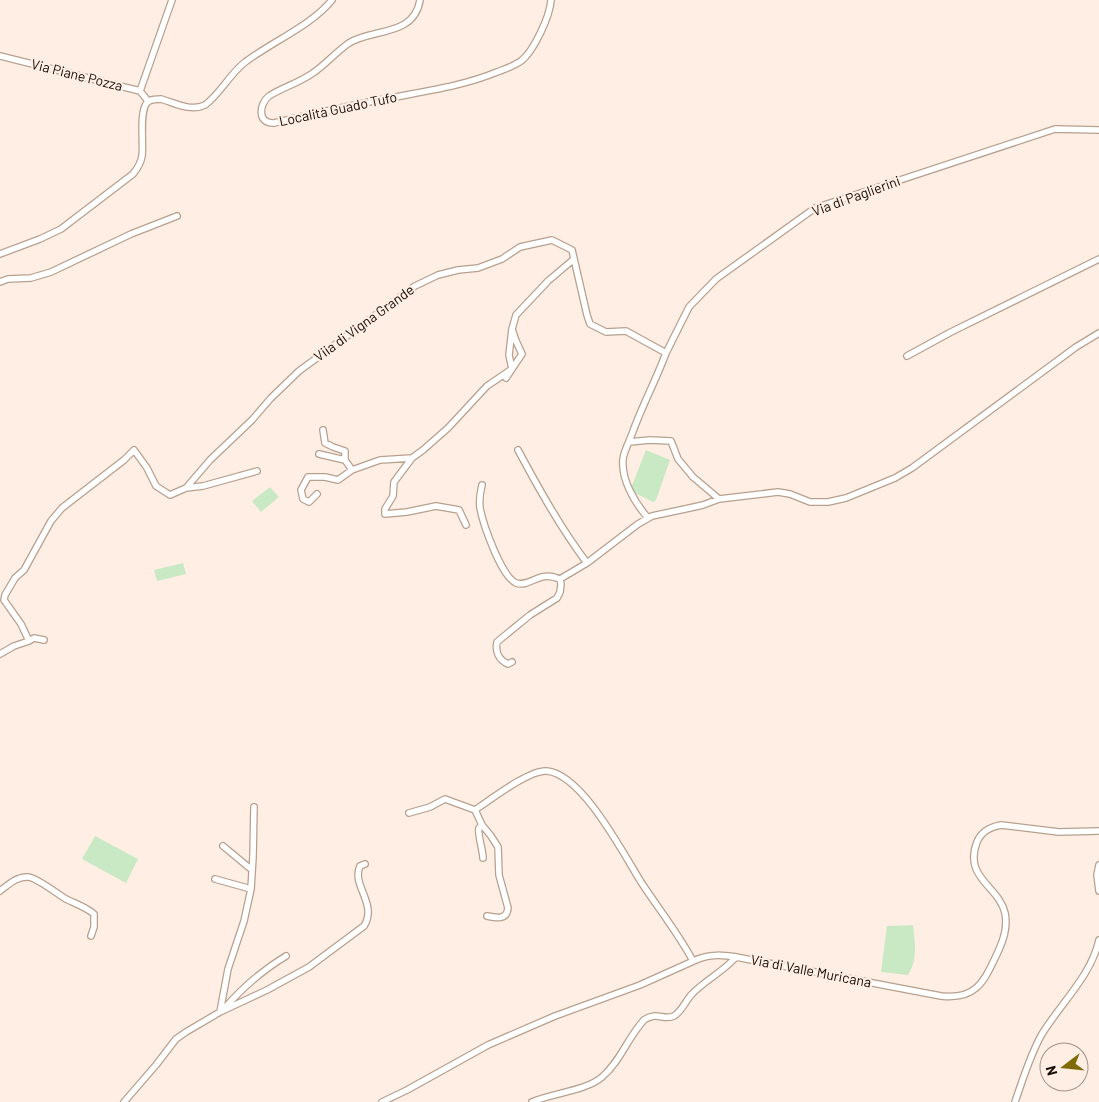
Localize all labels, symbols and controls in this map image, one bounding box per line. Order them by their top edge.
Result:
street label: Via Piane Pozza [30,55,125,94]
street label: Località Guado Tufo [277,88,398,129]
street label: Via di Paglierini [809,172,902,219]
street label: Viia di Vigna Grande [310,281,417,365]
street label: Via di Valle Muricana [749,950,873,991]
north arrow [1039,1042,1089,1092]
text: N [1042,1064,1060,1078]

